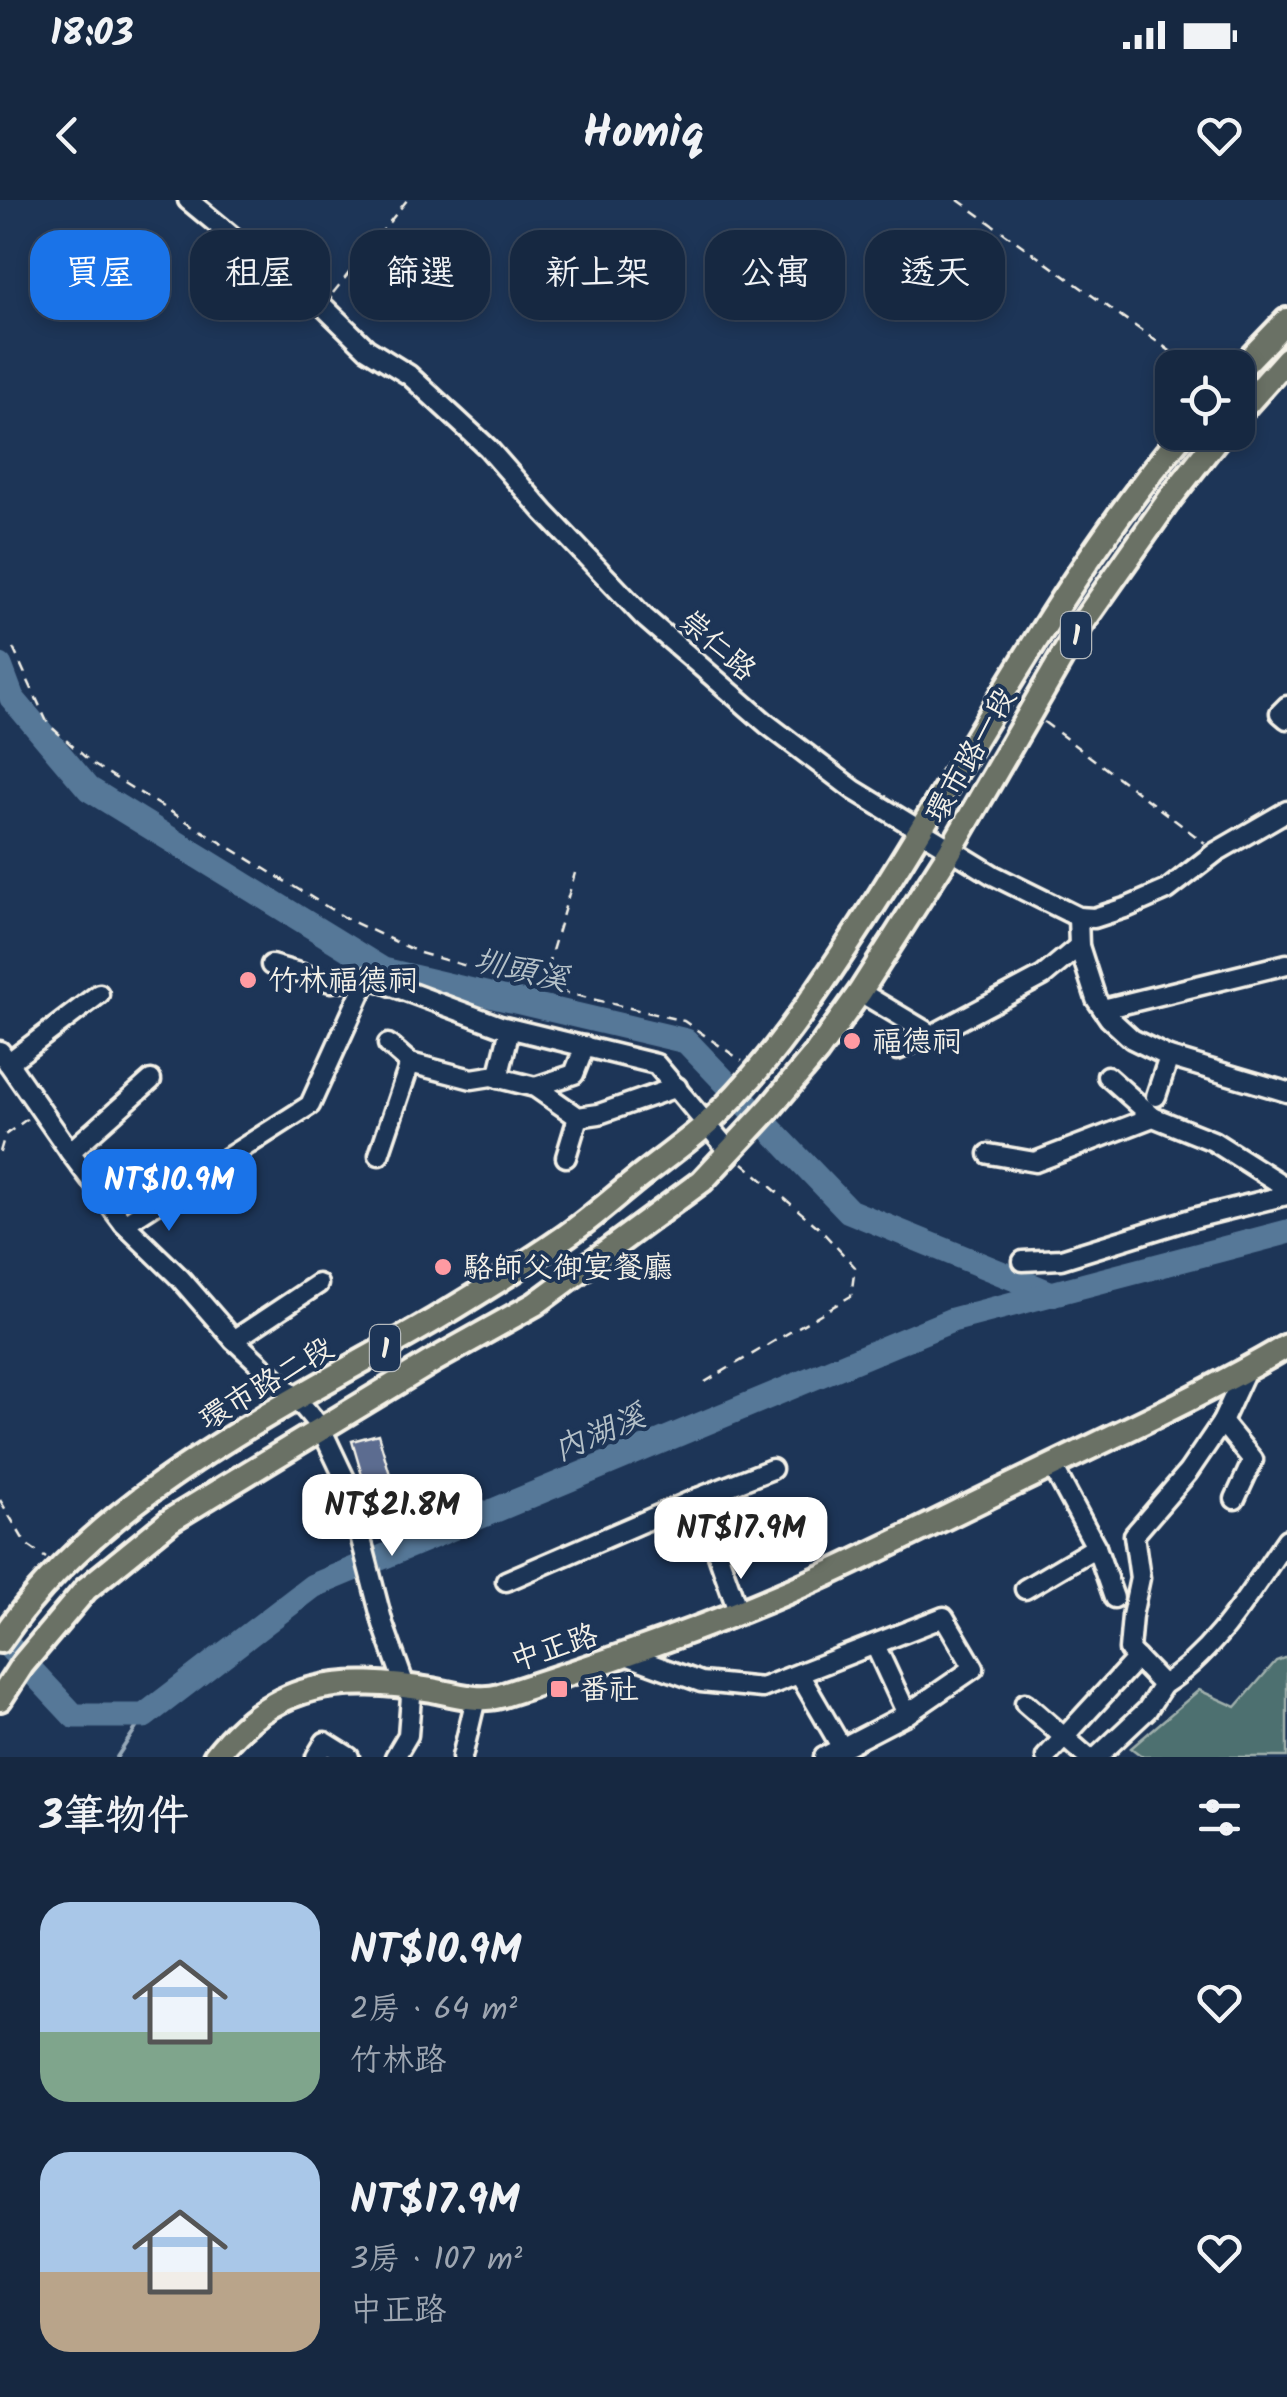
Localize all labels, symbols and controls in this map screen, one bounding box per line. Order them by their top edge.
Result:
text: 18:03 [50,5,134,65]
text: Homiq [583,99,704,171]
icon: back [40,108,95,163]
icon: heart [1192,108,1247,163]
chip: 買屋 [30,230,170,320]
chip: 租屋 [190,230,330,320]
chip: 篩選 [350,230,490,320]
chip: 新上架 [510,230,685,320]
chip: 公寓 [705,230,845,320]
chip: 透天 [865,230,1005,320]
map controls [1155,350,1255,450]
button: locate [1155,350,1255,450]
street label: 崇仁路 [667,599,766,694]
road number: 1 [1061,612,1091,658]
street label: 環市路一段 [913,679,1030,833]
water label: 圳頭溪 [468,936,575,1008]
place label: 竹林福德祠 [268,958,418,1006]
marker: 竹林福德祠 [237,969,259,991]
place label: 福德祠 [872,1019,962,1067]
marker: 福德祠 [841,1030,863,1052]
pin: NT$10.9M [66,1149,272,1234]
text: NT$10.9M [104,1156,234,1207]
place label: 駱師父御宴餐廳 [463,1245,673,1293]
marker: 駱師父御宴餐廳 [432,1256,454,1278]
road number: 1 [370,1325,400,1371]
street label: 環市路二段 [190,1326,344,1444]
water label: 內湖溪 [546,1391,656,1477]
pin: NT$21.8M [289,1474,495,1559]
text: NT$21.8M [324,1481,460,1532]
pin: NT$17.9M [638,1497,844,1582]
text: NT$17.9M [676,1504,806,1555]
street label: 中正路 [504,1612,605,1686]
place label: 番社 [579,1667,639,1715]
marker: 番社 [548,1678,570,1700]
text: 3筆物件 [40,1784,189,1851]
icon: filters [1192,1790,1247,1845]
text: NT$10.9M [350,1918,521,1985]
icon: home [120,1942,240,2062]
icon: heart [1192,1975,1247,2030]
text: 2房 · 64 m² [350,1985,517,2036]
text: 竹林路 [350,2036,446,2087]
text: NT$17.9M [350,2168,520,2235]
icon: home [120,2192,240,2312]
icon: heart [1192,2225,1247,2280]
text: 3房 · 107 m² [350,2235,522,2286]
text: 中正路 [350,2286,446,2337]

